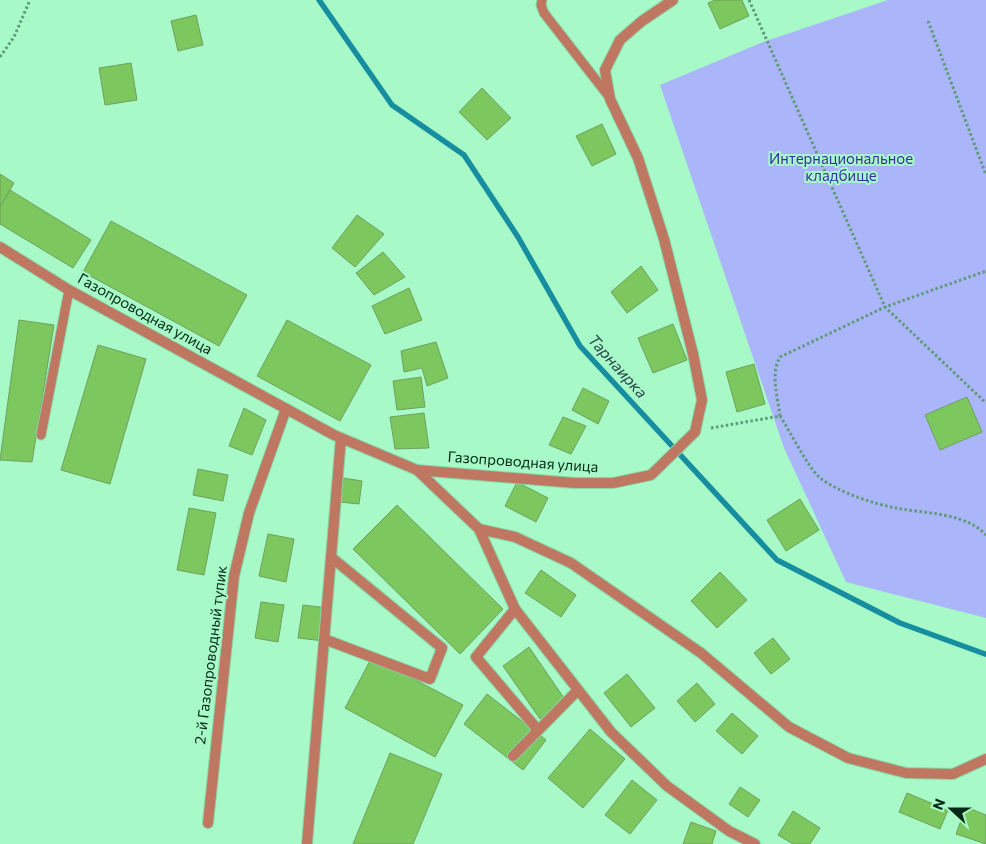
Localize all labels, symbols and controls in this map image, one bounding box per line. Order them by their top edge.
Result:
park label: Интернациональное кладбище [769,149,913,184]
street label: Газопроводная улица [75,269,216,358]
water label: Тарнаирка [585,330,652,401]
street label: Газопроводная улица [447,447,599,475]
street label: 2-й Газопроводный тупик [190,564,230,745]
north arrow [926,784,976,834]
text: N [929,796,948,812]

